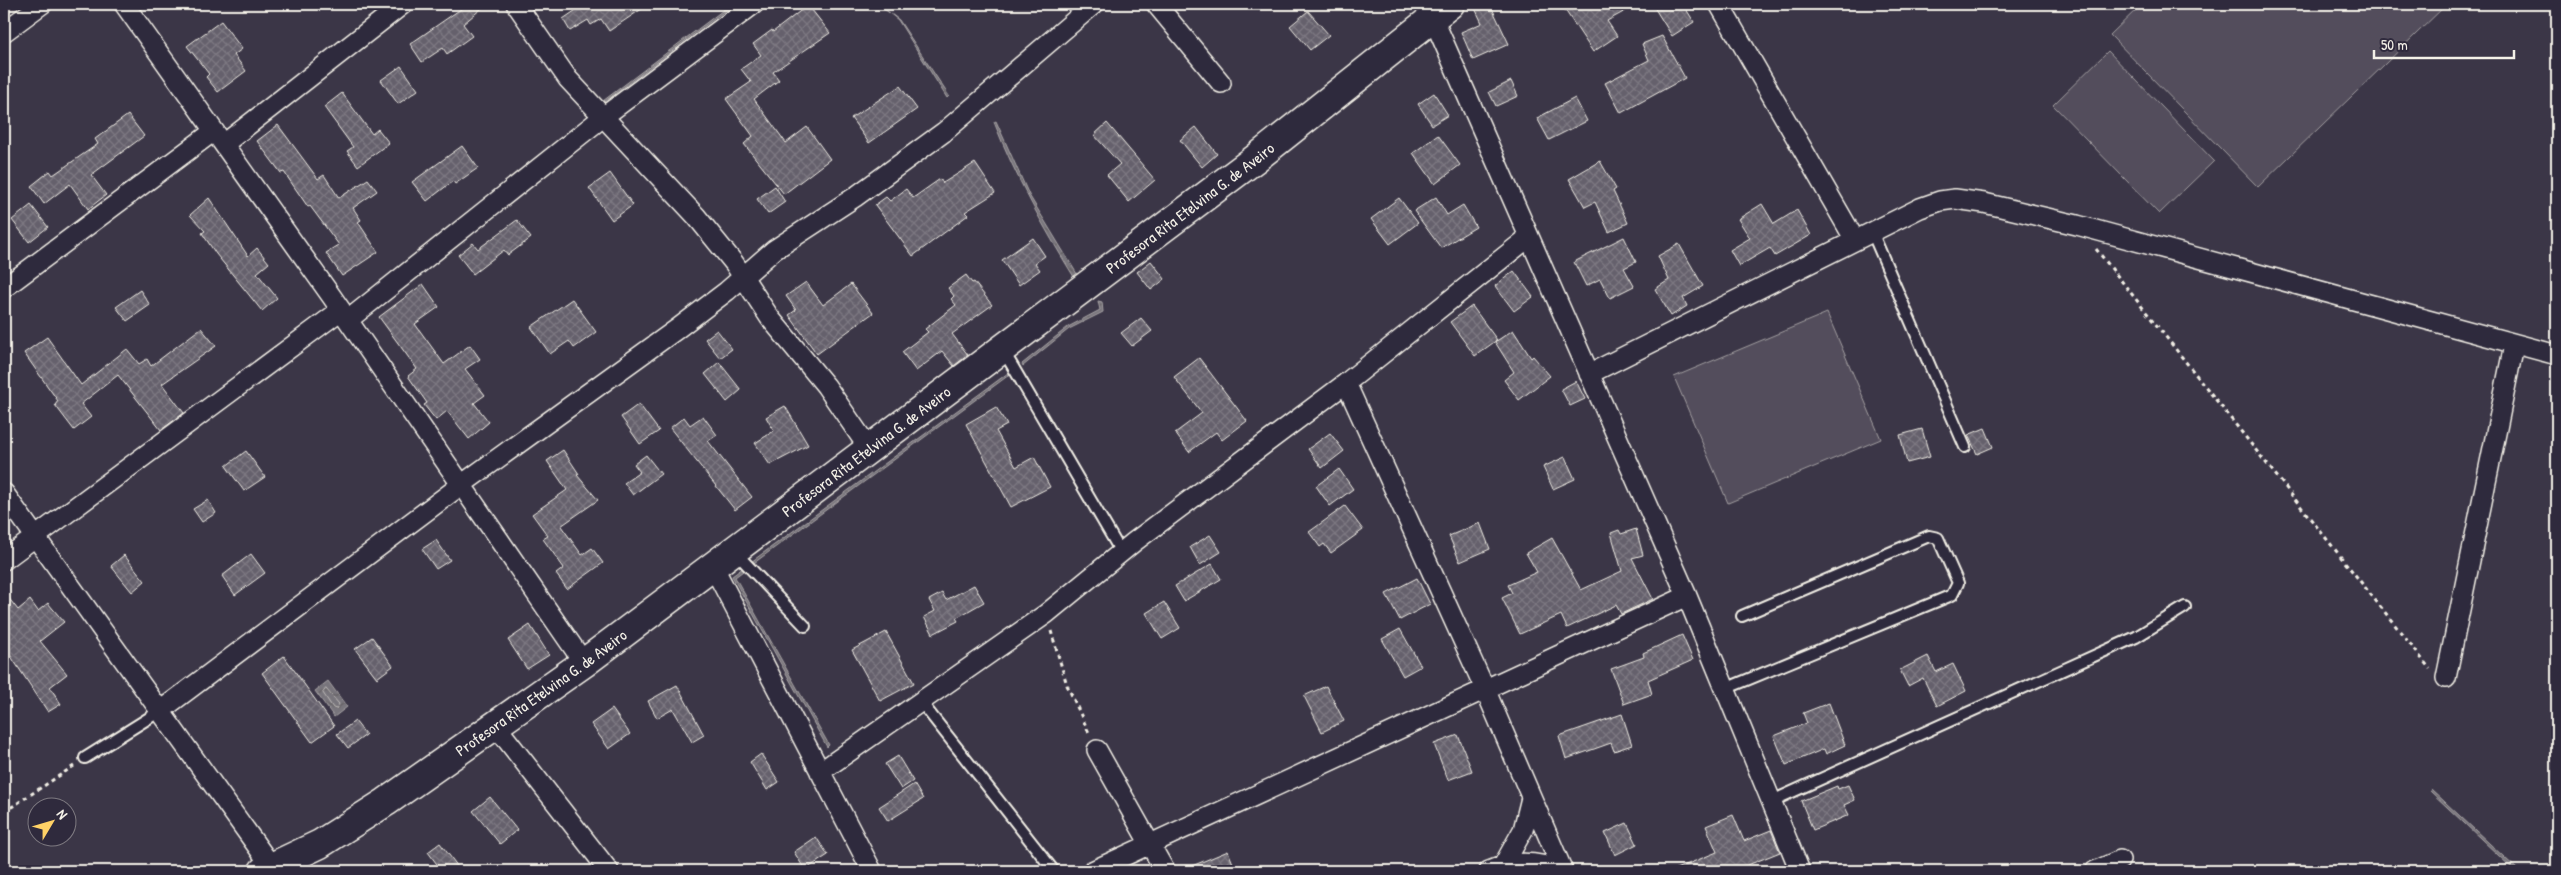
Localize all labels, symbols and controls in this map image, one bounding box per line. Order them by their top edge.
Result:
scale bar [2374,28,2514,60]
text: 50 m [2381,34,2408,55]
street label: Profesora Rita Etelvina G. de Aveiro [1101,137,1279,279]
street label: Profesora Rita Etelvina G. de Aveiro [777,380,955,522]
street label: Profesora Rita Etelvina G. de Aveiro [451,623,632,761]
north arrow [28,798,78,848]
text: N [53,805,73,823]

